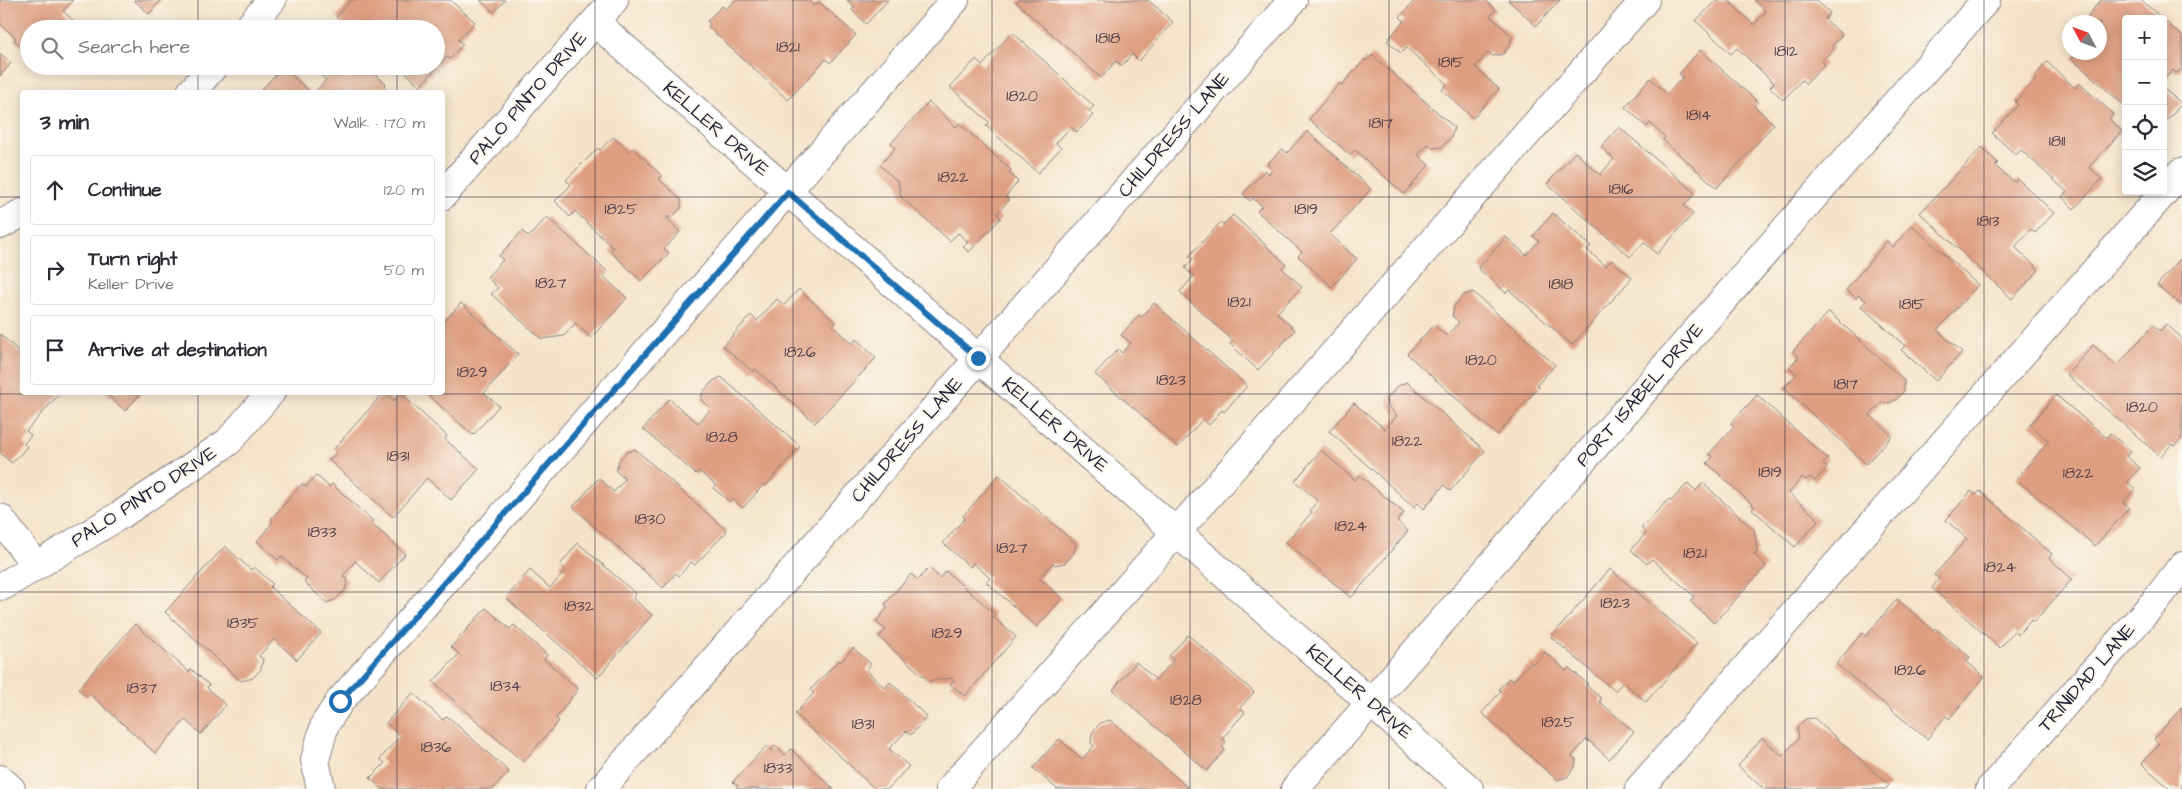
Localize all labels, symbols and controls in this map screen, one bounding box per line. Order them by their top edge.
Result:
north arrow [2062,15,2107,60]
map controls [2122,15,2167,195]
button: + [2122,15,2167,60]
search box [20,20,445,75]
street label: PALO PINTO DRIVE [462,25,594,171]
house number: 1818 [1096,27,1120,49]
icon: search [38,34,66,62]
text: Search here [78,34,190,61]
house number: 1821 [776,36,800,58]
house number: 1812 [1774,40,1798,62]
house number: 1815 [1438,51,1465,73]
button: − [2122,60,2167,105]
street label: CHILDRESS LANE [1112,66,1236,204]
street label: KELLER DRIVE [657,75,775,183]
house number: 1820 [1006,85,1038,107]
house number: 1814 [1686,104,1712,126]
button: locate [2122,105,2167,150]
text: 3 min [40,108,89,137]
text: Walk · 170 m [334,112,425,134]
house number: 1817 [1369,112,1393,134]
house number: 1811 [2049,130,2065,152]
button: layers [2122,150,2167,195]
house number: 1822 [938,166,968,188]
icon: ahead [41,176,69,204]
text: Continue [88,177,162,204]
house number: 1816 [1609,178,1633,200]
text: 120 m [384,179,424,201]
house number: 1825 [605,198,638,220]
house number: 1819 [1294,198,1318,220]
house number: 1813 [1977,210,1999,232]
text: Turn right [88,246,177,273]
icon: right [41,256,69,284]
text: 50 m [384,259,424,281]
house number: 1827 [535,272,567,294]
text: Keller Drive [88,273,174,295]
house number: 1818 [1549,273,1573,295]
house number: 1821 [1227,291,1251,313]
house number: 1815 [1899,293,1926,315]
street label: PORT ISABEL DRIVE [1570,317,1710,473]
icon: arrive [41,336,69,364]
text: Arrive at destination [88,337,267,364]
house number: 1826 [784,341,816,363]
route end [967,347,990,370]
house number: 1820 [1465,349,1497,371]
house number: 1829 [457,361,487,383]
house number: 1823 [1156,369,1186,391]
street label: CHILDRESS LANE [845,371,969,509]
street label: KELLER DRIVE [996,371,1114,479]
house number: 1817 [1834,373,1858,395]
house number: 1820 [2126,396,2158,418]
house number: 1828 [706,426,738,448]
house number: 1822 [1392,430,1422,452]
street label: PALO PINTO DRIVE [66,440,222,554]
house number: 1831 [387,445,409,467]
house number: 1819 [1758,461,1782,483]
house number: 1822 [2063,462,2093,484]
house number: 1830 [635,508,665,530]
house number: 1824 [1335,515,1367,537]
house number: 1833 [308,521,336,543]
house number: 1827 [996,537,1028,559]
house number: 1821 [1683,542,1707,564]
house number: 1824 [1984,556,2016,578]
house number: 1823 [1600,592,1630,614]
house number: 1832 [564,595,594,617]
house number: 1835 [227,612,260,634]
street label: TRINIDAD LANE [2032,618,2142,738]
house number: 1829 [932,622,962,644]
street label: KELLER DRIVE [1300,638,1418,746]
house number: 1826 [1894,659,1926,681]
house number: 1834 [490,675,522,697]
house number: 1837 [127,677,157,699]
house number: 1828 [1170,689,1202,711]
route start [329,690,352,713]
house number: 1825 [1542,711,1575,733]
house number: 1831 [852,713,874,735]
house number: 1836 [421,736,451,758]
house number: 1833 [764,757,792,779]

